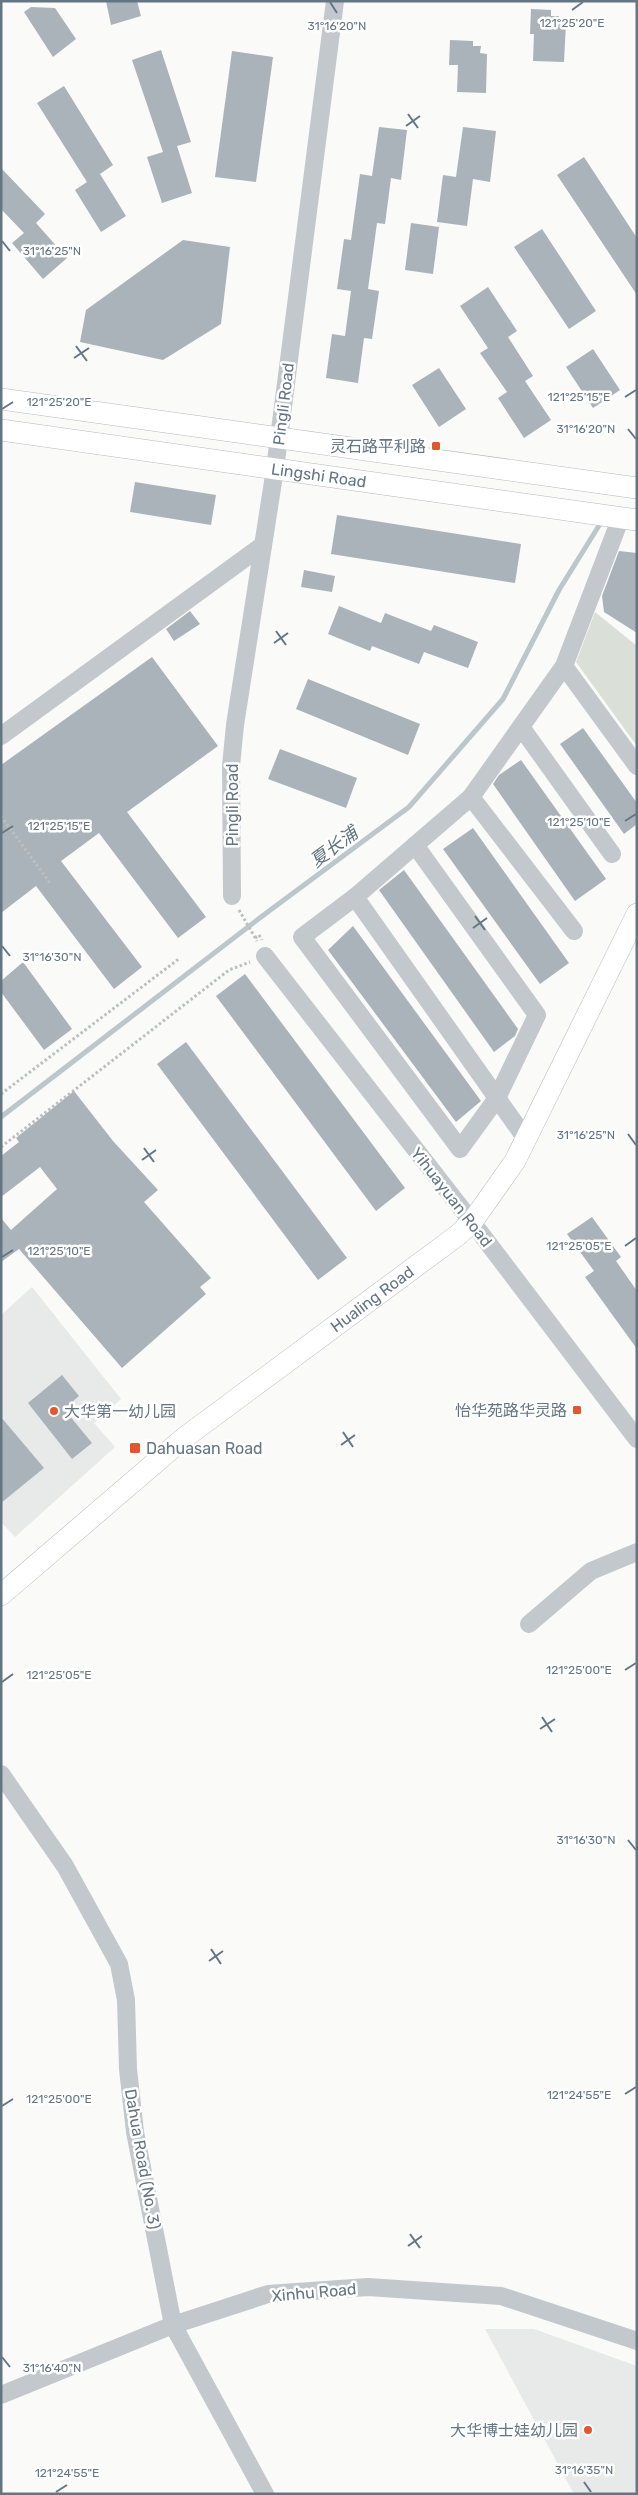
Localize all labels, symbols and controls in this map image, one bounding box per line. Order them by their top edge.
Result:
text: 121°25'20"E [539,16,605,30]
text: 31°16'20"N [308,19,366,33]
text: 31°16'25"N [23,244,81,258]
street label: Pingli Road [269,362,298,446]
text: 121°25'15"E [548,390,610,404]
text: 121°25'20"E [26,395,92,409]
text: 31°16'20"N [557,422,615,436]
place label: 灵石路平利路 [330,437,426,456]
marker: 灵石路平利路 [430,440,442,452]
street label: Lingshi Road [270,459,368,492]
street label: Pingli Road [223,764,242,847]
text: 121°25'10"E [547,815,611,829]
text: 121°25'15"E [28,819,90,833]
water label: 夏长浦 [306,820,365,872]
text: 31°16'30"N [22,950,82,964]
text: 31°16'25"N [557,1128,615,1142]
street label: Yihuayuan Road [407,1144,496,1251]
text: 121°25'05"E [546,1239,612,1253]
text: 121°25'10"E [27,1244,91,1258]
street label: Hualing Road [327,1262,418,1336]
place label: 怡华苑路华灵路 [455,1401,567,1420]
place label: 大华第一幼儿园 [64,1402,176,1421]
marker: 怡华苑路华灵路 [571,1404,583,1416]
marker: 大华第一幼儿园 [48,1405,60,1417]
place label: Dahuasan Road [146,1439,263,1458]
marker: Dahuasan Road [128,1441,142,1455]
text: 121°25'00"E [546,1663,612,1677]
text: 121°25'05"E [26,1668,92,1682]
text: 31°16'30"N [556,1833,616,1847]
street label: Dahua Road (No. 3) [121,2087,164,2231]
text: 121°24'55"E [547,2088,611,2102]
text: 121°25'00"E [26,2092,92,2106]
street label: Xinhu Road [271,2279,357,2306]
text: 31°16'40"N [23,2361,81,2375]
place label: 大华博士娃幼儿园 [450,2421,578,2440]
marker: 大华博士娃幼儿园 [582,2424,594,2436]
text: 31°16'35"N [555,2463,613,2477]
text: 121°24'55"E [35,2466,99,2480]

